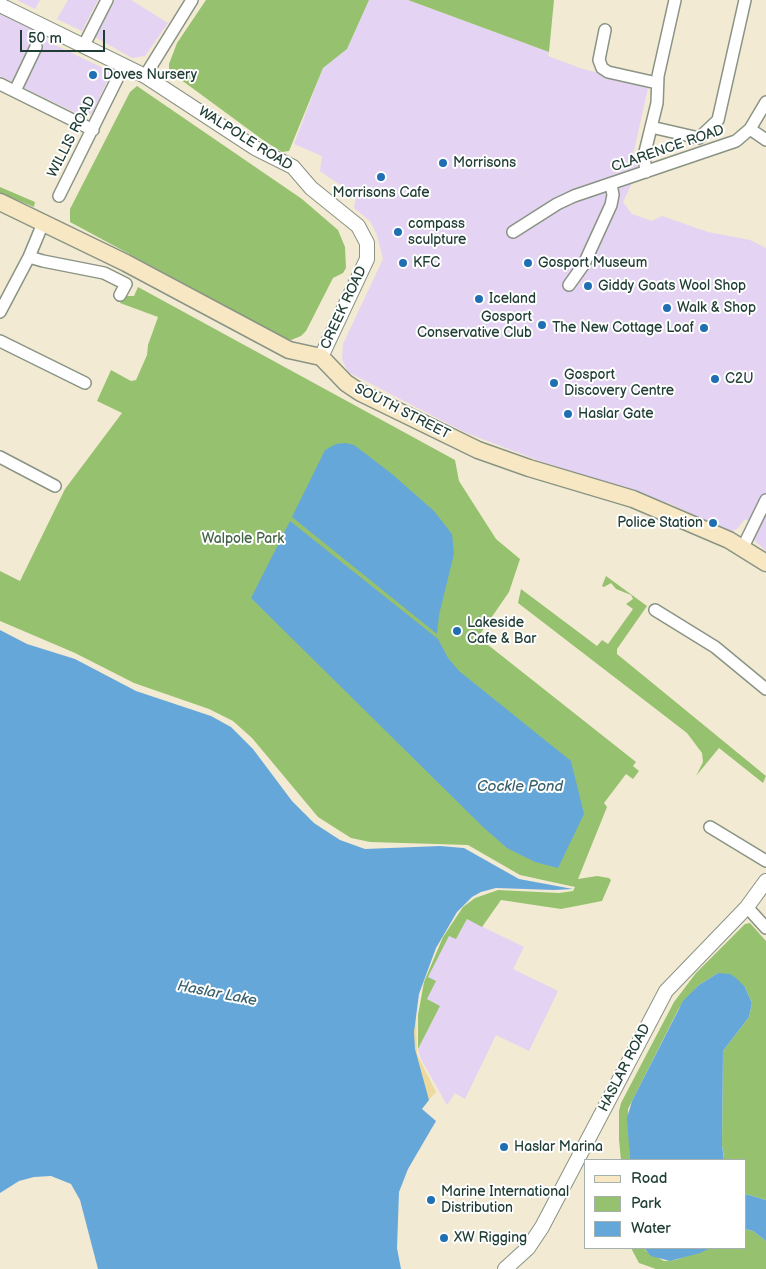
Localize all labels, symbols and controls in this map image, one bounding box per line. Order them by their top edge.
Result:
scale bar [22,20,108,52]
text: 50 m [28,29,62,48]
place label: Doves Nursery [103,67,197,83]
marker: Doves Nursery [87,69,99,81]
street label: WILLIS ROAD [44,94,100,180]
street label: WALPOLE ROAD [195,103,295,175]
street label: CLARENCE ROAD [609,122,727,176]
place label: Morrisons [453,155,516,171]
marker: Morrisons [437,157,449,169]
marker: Morrisons Cafe [375,171,387,183]
place label: Morrisons Cafe [333,185,429,201]
place label: compass sculpture [408,216,466,248]
marker: compass sculpture [392,226,404,238]
place label: KFC [413,255,440,271]
place label: Gosport Museum [538,255,647,271]
marker: KFC [397,257,409,269]
marker: Gosport Museum [522,257,534,269]
street label: CREEK ROAD [317,264,371,352]
place label: Giddy Goats Wool Shop [598,278,746,294]
marker: Giddy Goats Wool Shop [582,280,594,292]
place label: Iceland [489,291,536,307]
marker: Iceland [473,293,485,305]
place label: Walk & Shop [677,300,756,316]
marker: Walk & Shop [661,302,673,314]
place label: Gosport Conservative Club [417,309,532,342]
marker: Gosport Conservative Club [536,319,548,331]
place label: The New Cottage Loaf [552,320,694,336]
marker: The New Cottage Loaf [698,322,710,334]
place label: Gosport Discovery Centre [564,367,674,400]
place label: C2U [725,371,753,387]
marker: C2U [709,373,721,385]
marker: Gosport Discovery Centre [548,377,560,389]
street label: SOUTH STREET [351,381,453,443]
place label: Haslar Gate [578,406,653,422]
marker: Haslar Gate [562,408,574,420]
place label: Police Station [617,515,703,531]
marker: Police Station [707,517,719,529]
park label: Walpole Park [202,531,284,547]
place label: Lakeside Cafe & Bar [467,615,536,648]
marker: Lakeside Cafe & Bar [451,625,463,637]
water label: Cockle Pond [477,778,563,796]
water label: Haslar Lake [176,977,258,1011]
street label: HASLAR ROAD [596,1021,654,1115]
place label: Haslar Marina [514,1139,603,1155]
marker: Haslar Marina [498,1141,510,1153]
legend [584,1159,746,1249]
text: Road [631,1169,667,1188]
place label: Marine International Distribution [441,1184,569,1216]
marker: Marine International Distribution [425,1194,437,1206]
text: Park [631,1194,661,1213]
text: Water [631,1219,671,1238]
place label: XW Rigging [454,1230,527,1246]
marker: XW Rigging [438,1232,450,1244]

